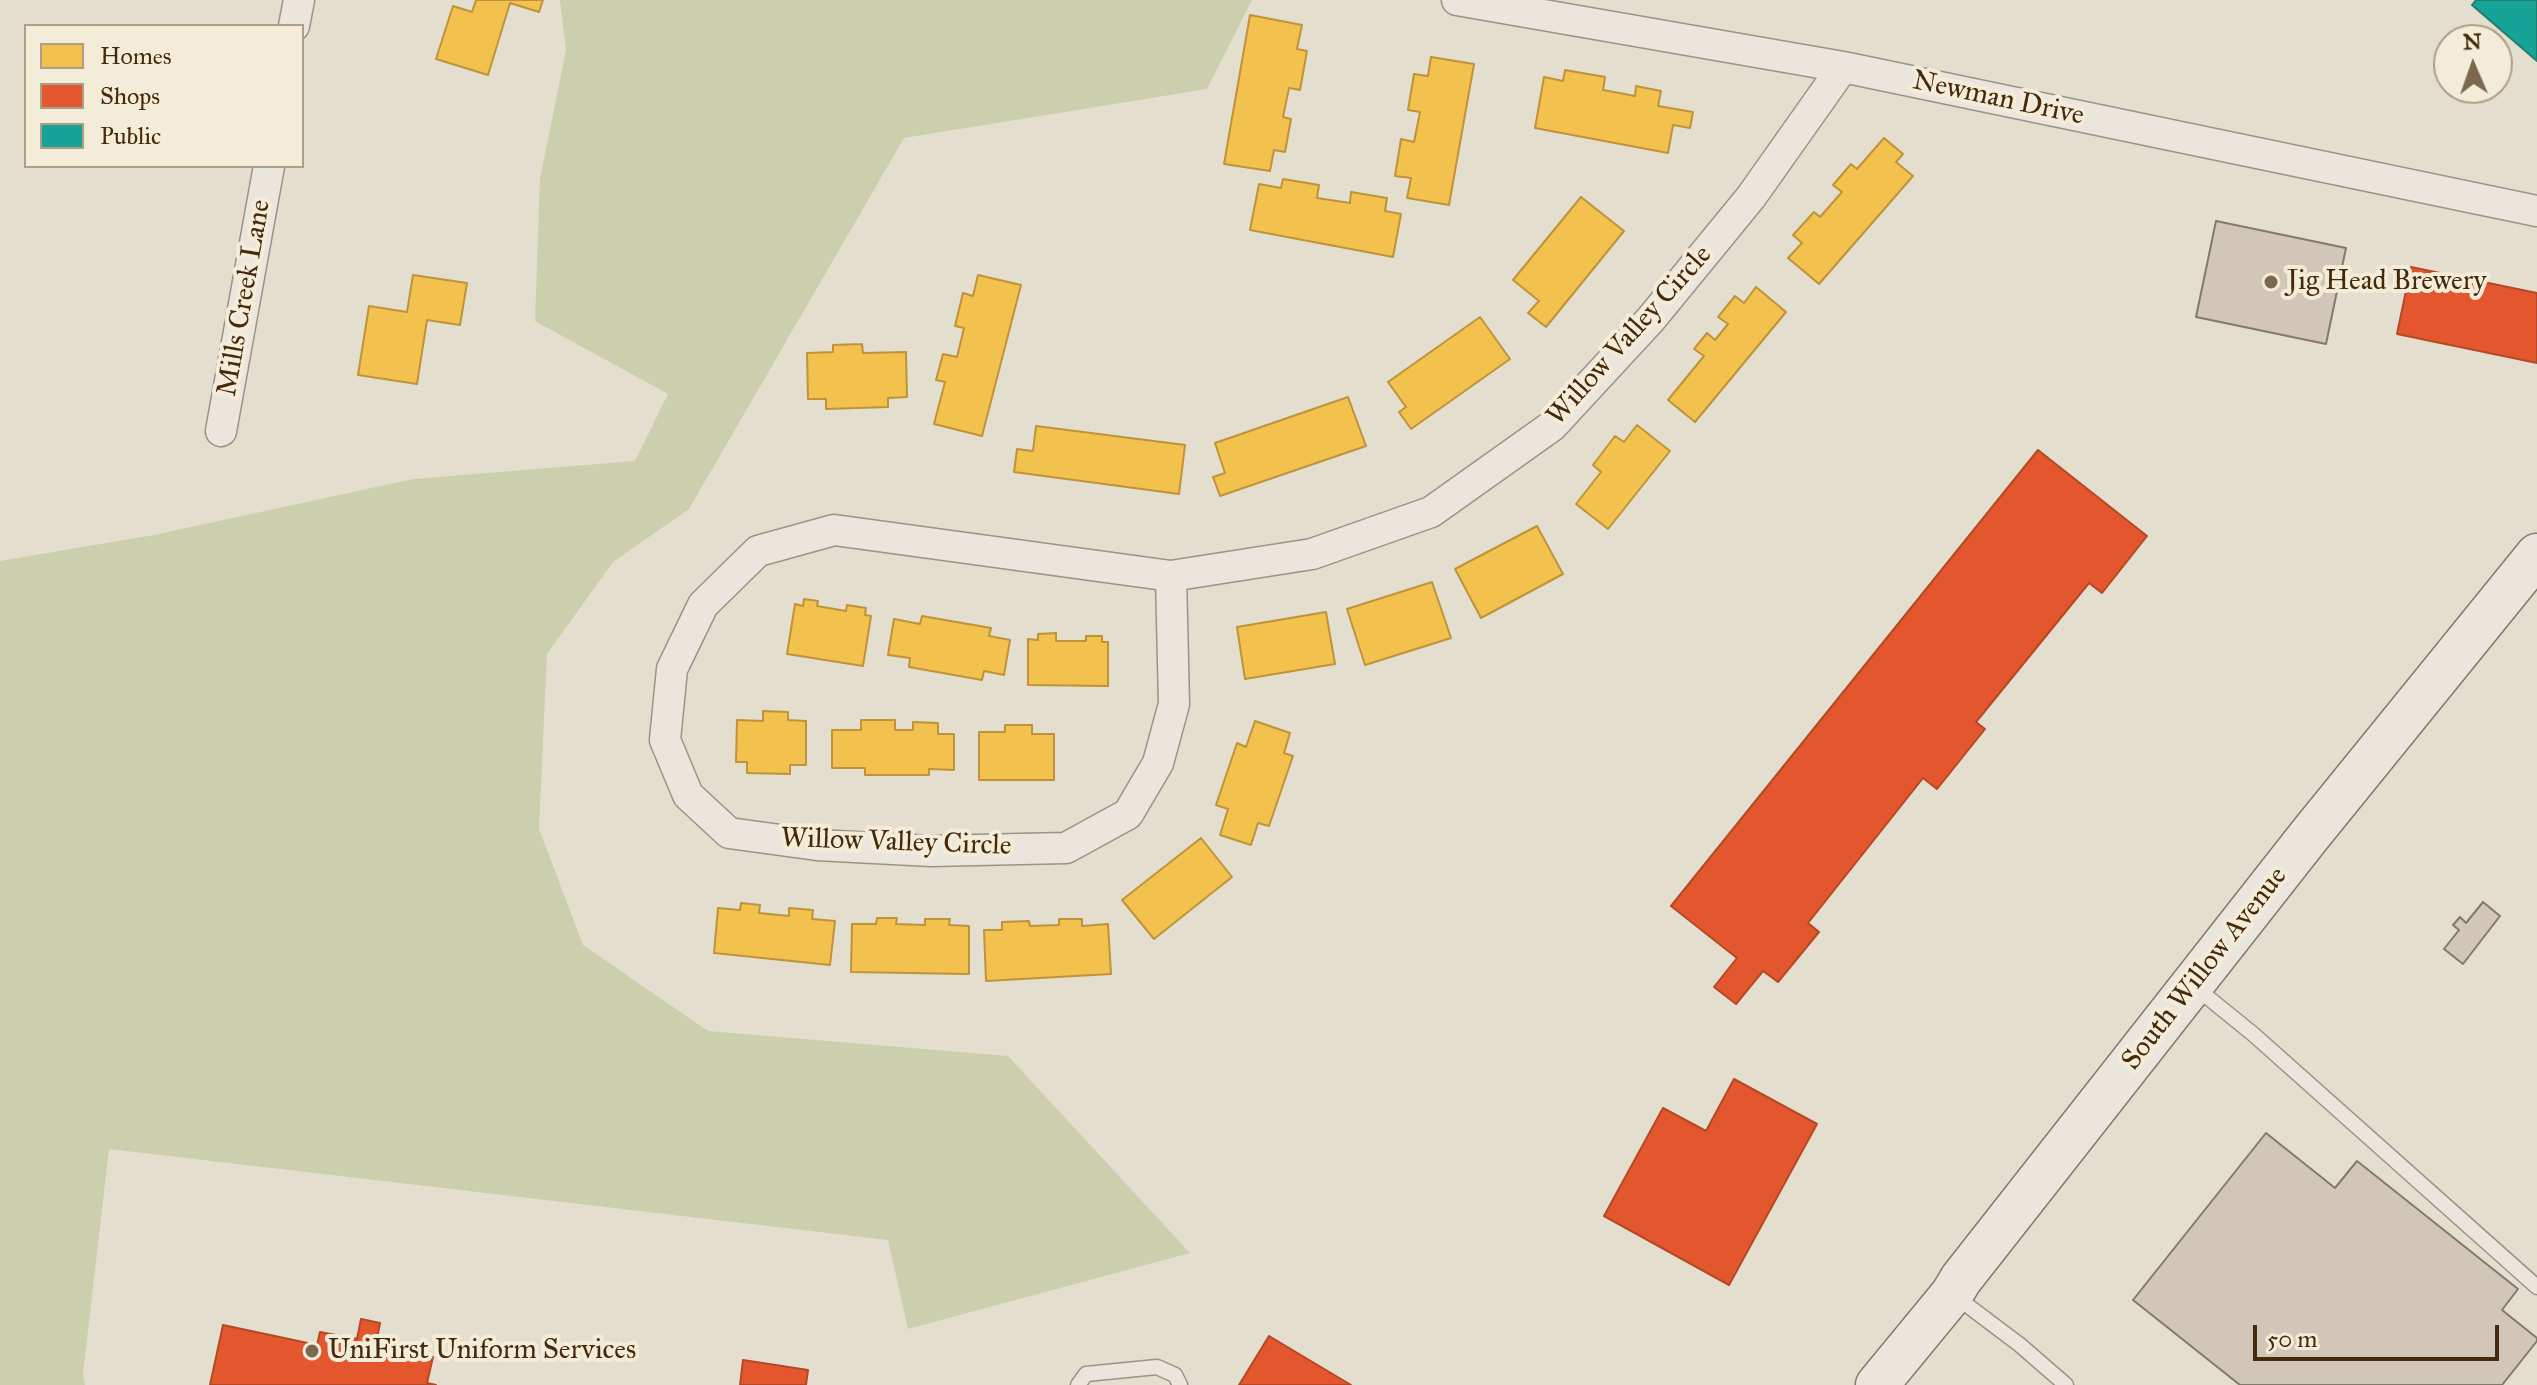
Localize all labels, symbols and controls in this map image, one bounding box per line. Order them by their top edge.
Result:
legend [24,24,304,168]
north arrow [2433,24,2513,104]
text: N [2462,28,2482,55]
text: Homes [100,41,172,71]
street label: Newman Drive [1909,64,2087,134]
text: Shops [100,81,160,111]
text: Public [100,121,161,151]
street label: Mills Creek Lane [211,197,279,399]
street label: Willow Valley Circle [1540,239,1720,433]
place label: Jig Head Brewery [2287,265,2486,299]
marker: Jig Head Brewery [2262,273,2280,291]
street label: Willow Valley Circle [780,822,1012,864]
street label: South Willow Avenue [2115,861,2295,1077]
scale bar [2257,1309,2503,1359]
text: 50 m [2267,1324,2317,1354]
place label: UniFirst Uniform Services [328,1334,636,1368]
marker: UniFirst Uniform Services [303,1342,321,1360]

